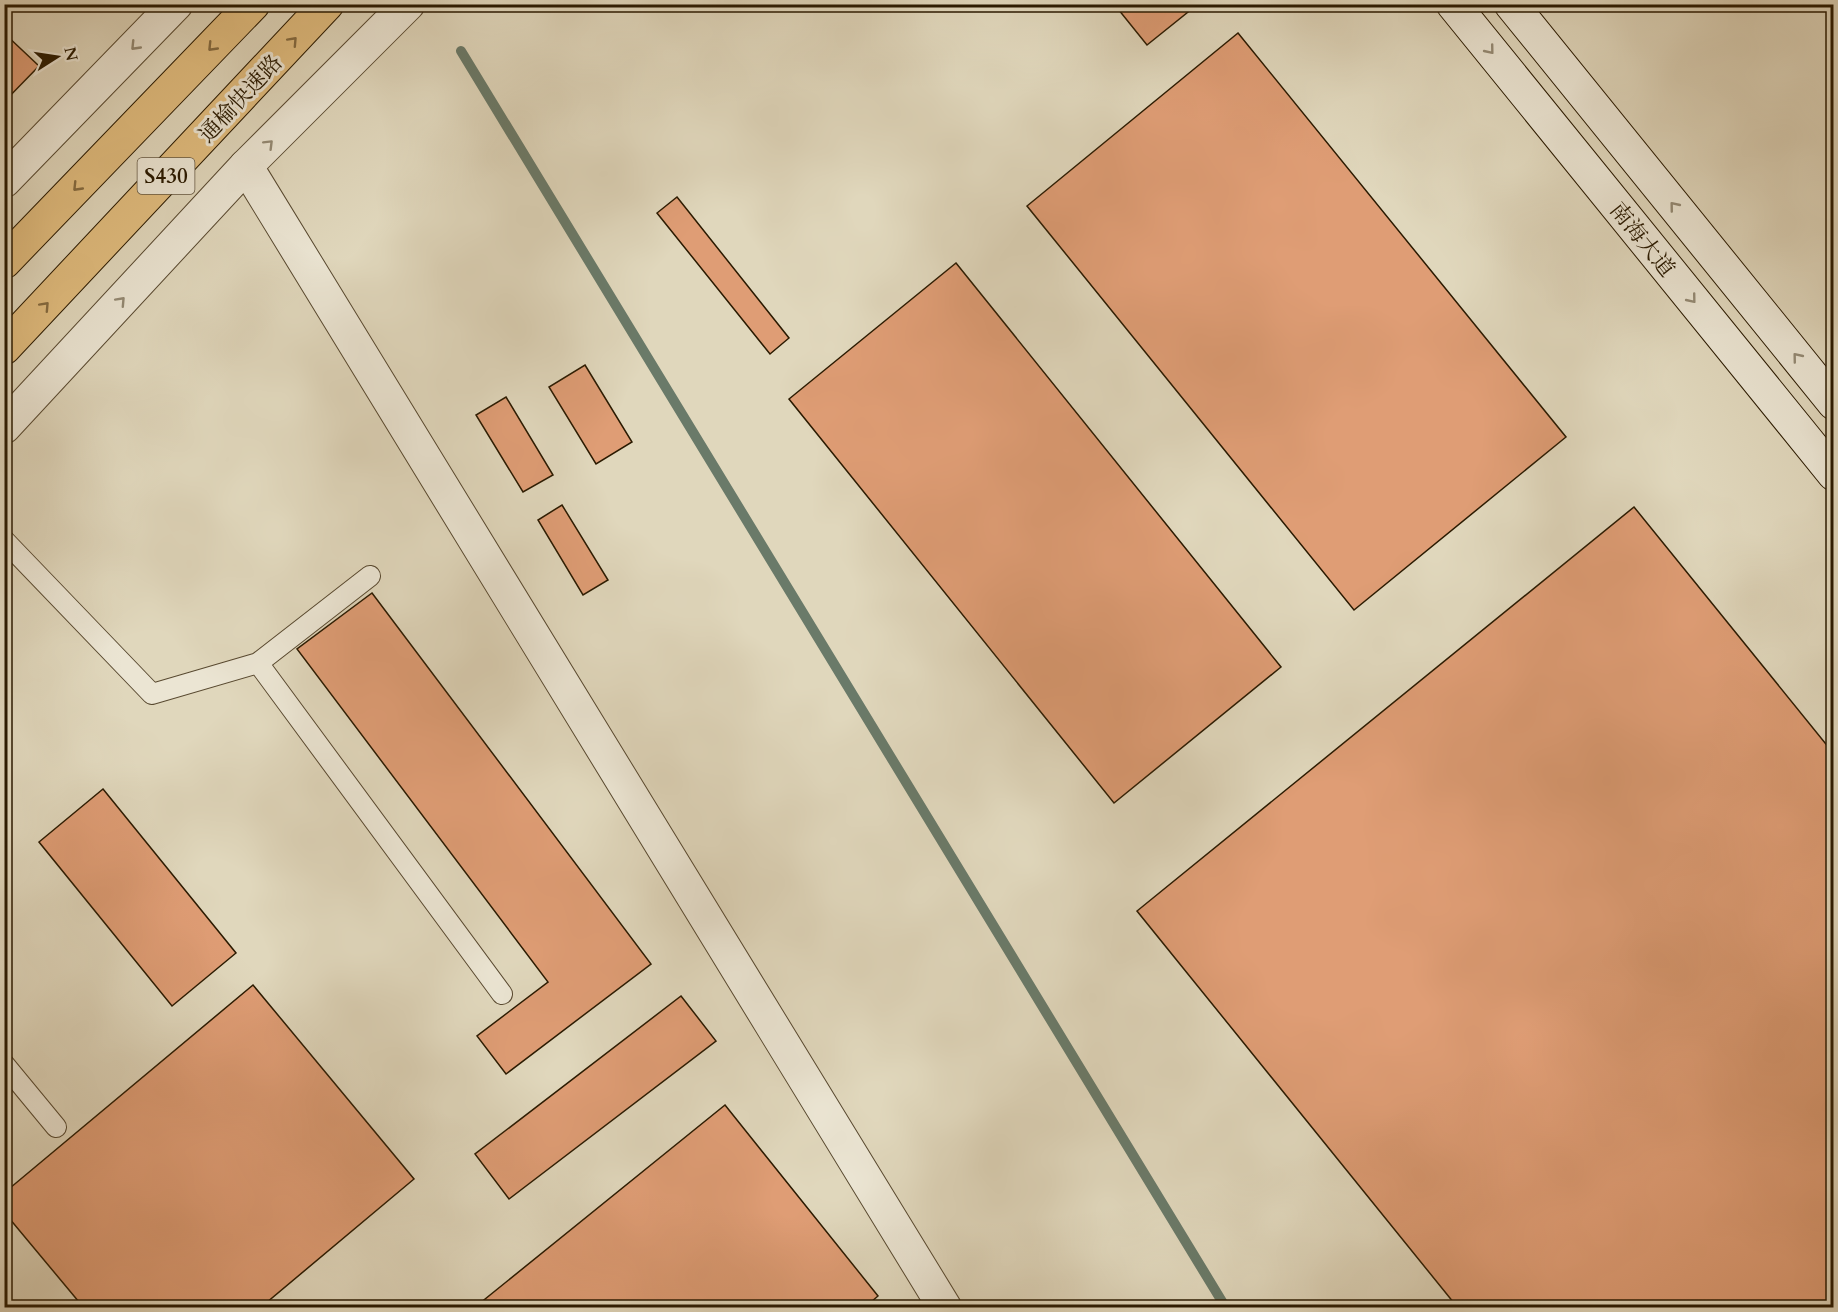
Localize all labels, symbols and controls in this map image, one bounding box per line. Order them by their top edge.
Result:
north arrow [27,27,87,87]
one-way arrow [286,37,297,48]
one-way arrow [131,40,142,50]
one-way arrow [208,40,219,50]
one-way arrow [1482,43,1493,54]
text: N [58,45,83,63]
street label: 通榆快速路 [192,48,289,149]
one-way arrow [261,140,272,151]
road number: S430 [138,158,195,194]
one-way arrow [73,179,84,190]
street label: 南海大道 [1603,196,1682,283]
one-way arrow [1670,202,1681,213]
one-way arrow [1685,292,1696,303]
one-way arrow [114,297,125,308]
one-way arrow [37,302,48,313]
one-way arrow [1793,353,1804,364]

